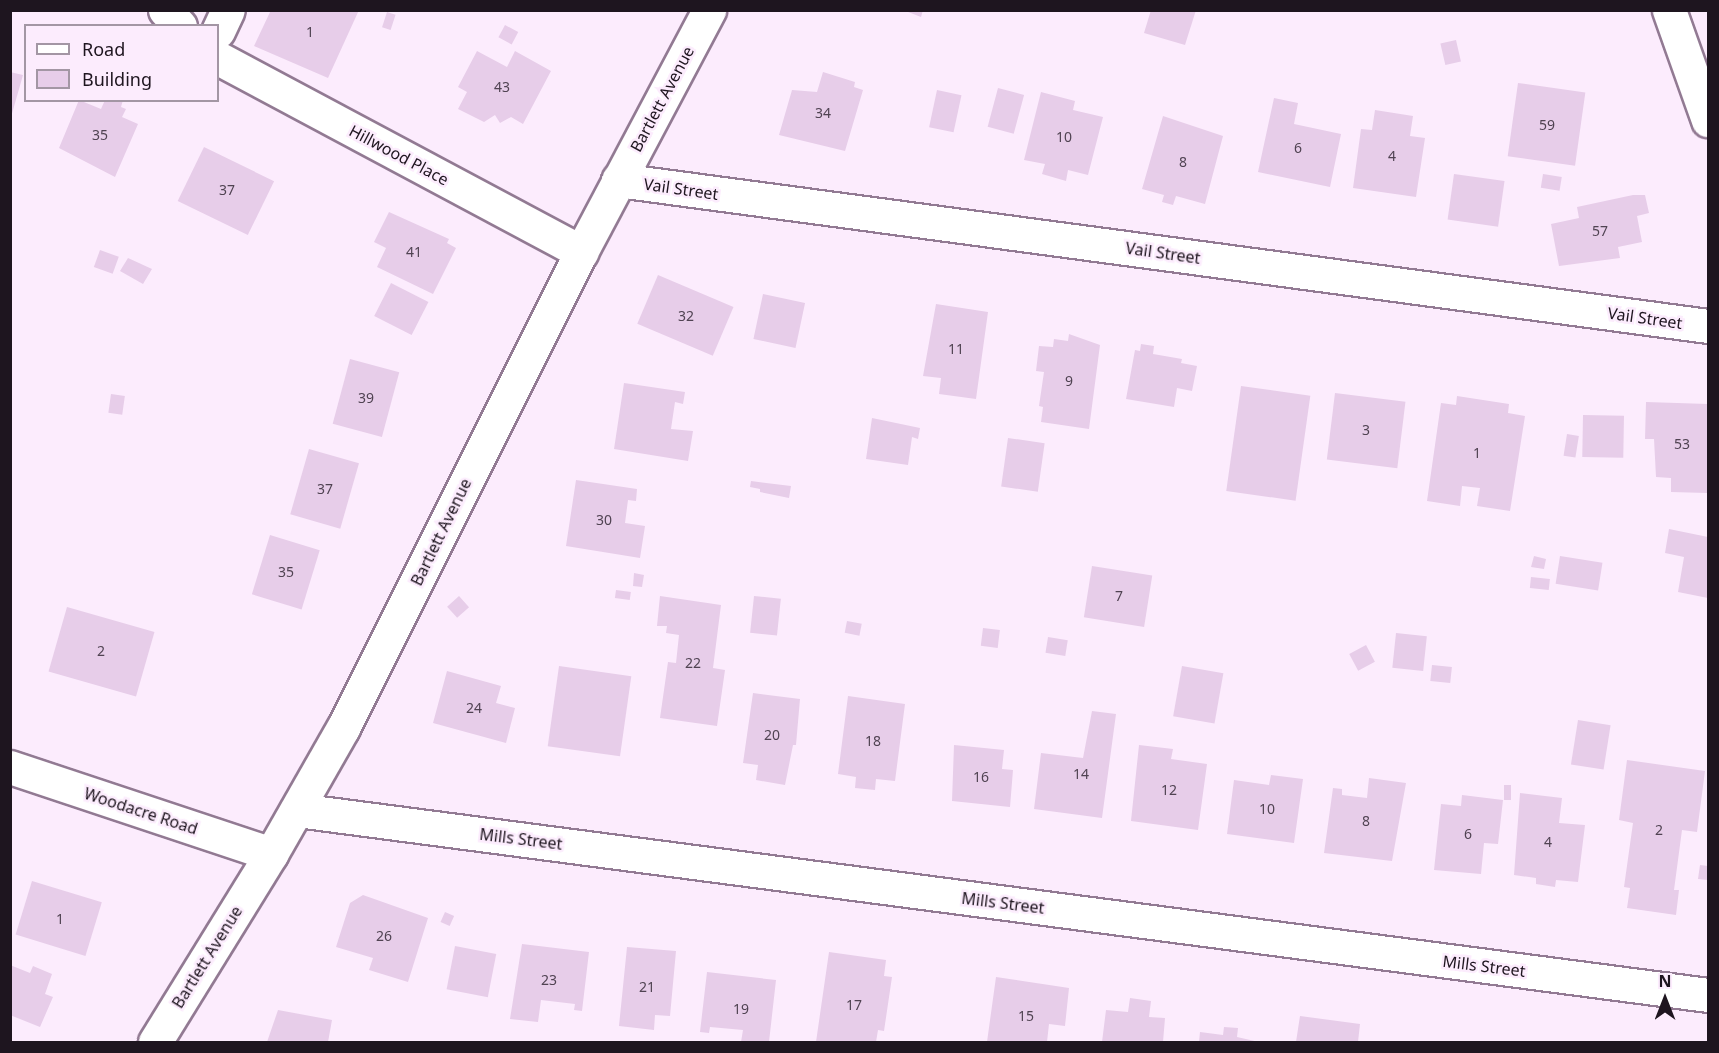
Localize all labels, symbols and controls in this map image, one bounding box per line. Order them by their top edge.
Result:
legend [24,24,219,102]
house number: 1 [306,24,314,40]
text: Road [82,37,125,61]
street label: Bartlett Avenue [626,43,698,155]
text: Building [82,67,152,91]
house number: 43 [494,79,510,95]
house number: 34 [815,105,831,121]
house number: 59 [1539,117,1555,133]
street label: Hillwood Place [346,121,452,189]
house number: 35 [92,127,108,143]
house number: 10 [1056,129,1072,145]
house number: 6 [1294,140,1302,156]
house number: 4 [1388,148,1396,164]
house number: 8 [1179,154,1187,170]
street label: Vail Street [642,174,720,204]
house number: 37 [219,182,235,198]
house number: 57 [1592,223,1608,239]
street label: Vail Street [1124,238,1202,268]
house number: 41 [406,244,422,260]
street label: Vail Street [1606,303,1684,333]
house number: 32 [678,308,694,324]
house number: 11 [948,341,964,357]
house number: 9 [1065,373,1073,389]
house number: 39 [358,390,374,406]
house number: 3 [1362,422,1370,438]
house number: 53 [1674,436,1690,452]
house number: 1 [1473,445,1481,461]
street label: Bartlett Avenue [407,475,475,589]
house number: 37 [317,481,333,497]
house number: 30 [596,512,612,528]
house number: 35 [278,564,294,580]
house number: 7 [1115,588,1123,604]
house number: 2 [97,643,105,659]
house number: 22 [685,655,701,671]
house number: 24 [466,700,482,716]
house number: 20 [764,727,780,743]
house number: 18 [865,733,881,749]
house number: 14 [1073,766,1089,782]
house number: 16 [973,769,989,785]
house number: 12 [1161,782,1177,798]
street label: Woodacre Road [82,784,200,838]
house number: 10 [1259,801,1275,817]
house number: 8 [1362,813,1370,829]
house number: 2 [1655,822,1663,838]
street label: Mills Street [478,824,564,854]
house number: 6 [1464,826,1472,842]
house number: 4 [1544,834,1552,850]
street label: Mills Street [960,888,1046,918]
street label: Bartlett Avenue [168,902,246,1012]
house number: 1 [56,911,64,927]
house number: 26 [376,928,392,944]
street label: Mills Street [1441,951,1527,981]
north arrow [1635,969,1695,1029]
text: N [1658,970,1672,992]
house number: 23 [541,972,557,988]
house number: 21 [639,979,655,995]
house number: 17 [846,997,862,1013]
house number: 19 [733,1001,749,1017]
house number: 15 [1018,1008,1034,1024]

